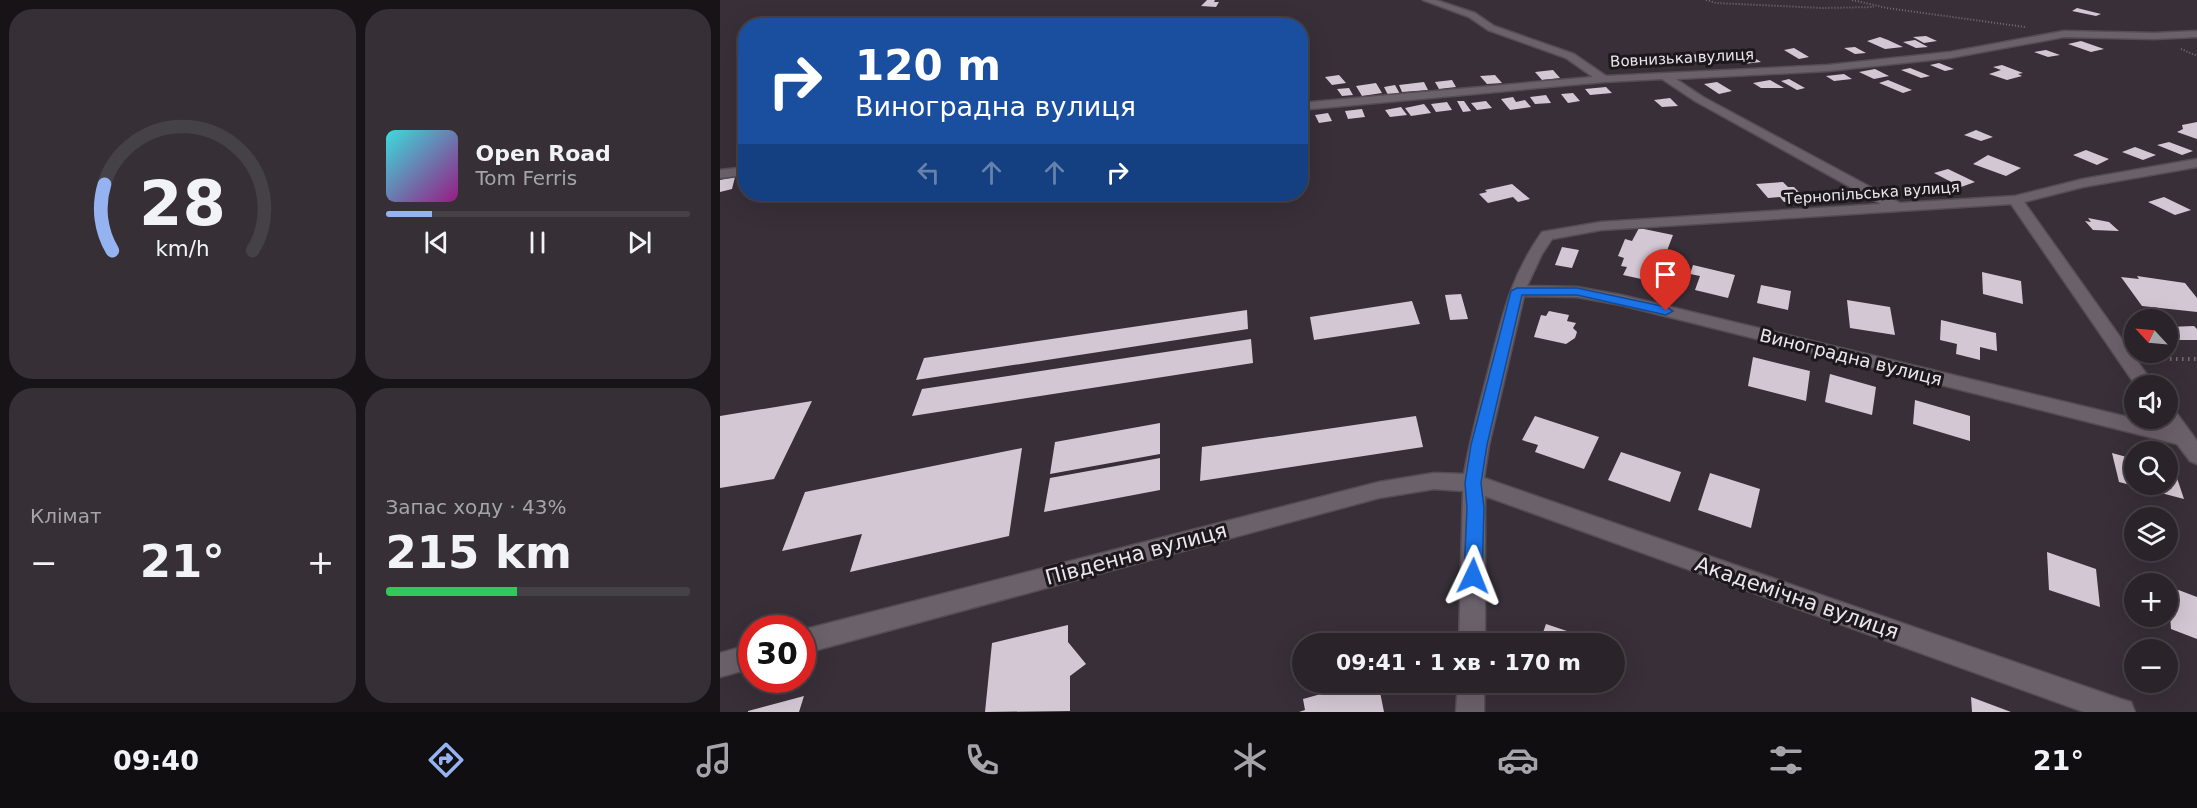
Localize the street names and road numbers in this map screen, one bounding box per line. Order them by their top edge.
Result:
street label: Вовнизька вулиця [1610,45,1754,71]
street label: Тернопільська вулиця [1783,178,1960,208]
street label: Виноградна вулиця [1758,324,1944,390]
street label: Південна вулиця [1042,518,1230,590]
street label: Академічна вулиця [1692,552,1902,644]

